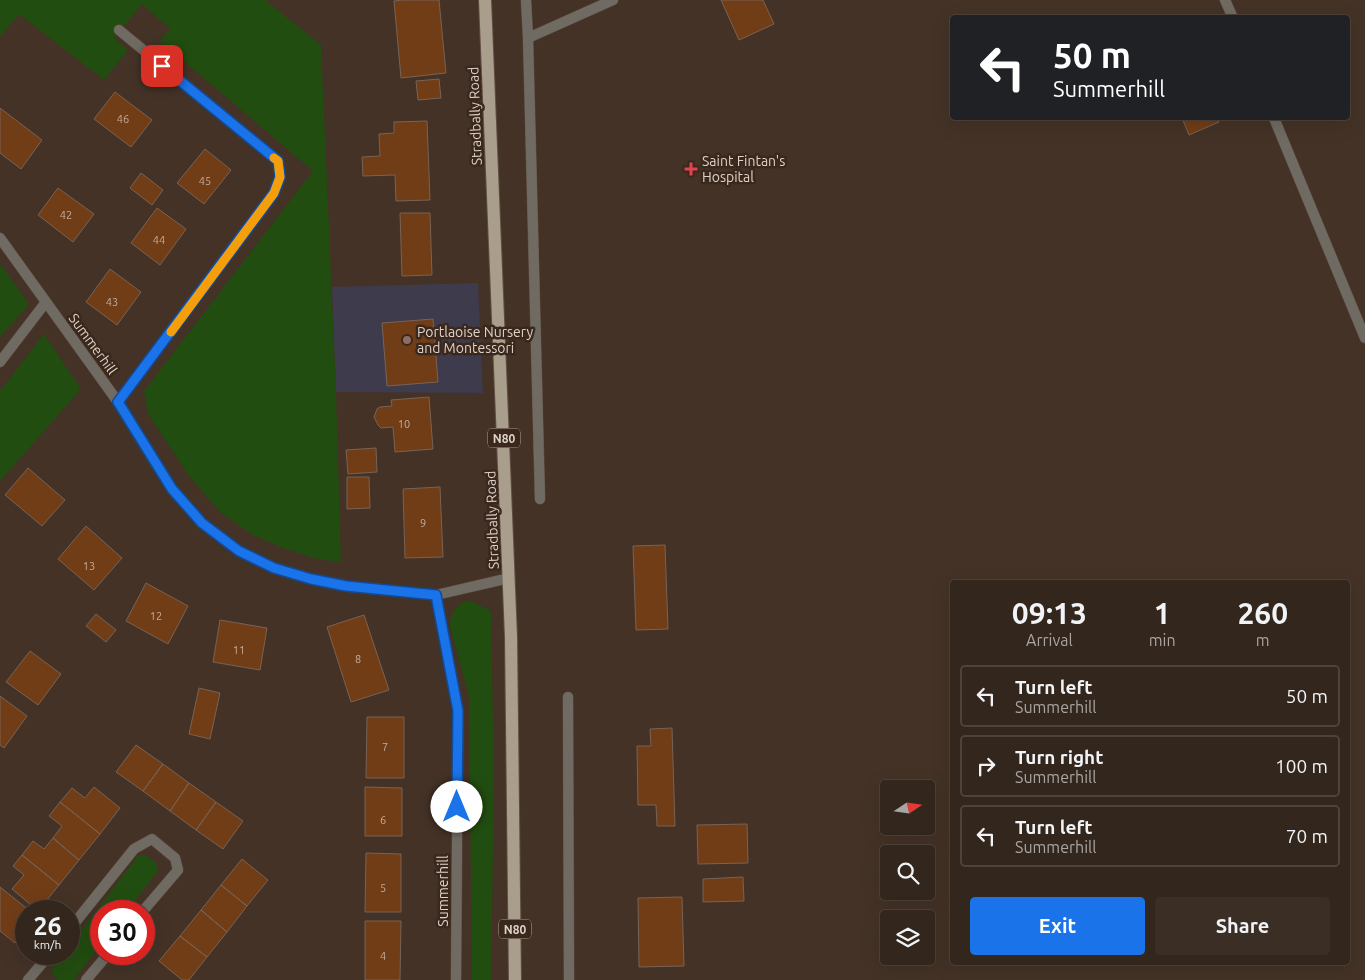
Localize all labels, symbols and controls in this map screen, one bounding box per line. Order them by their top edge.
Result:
icon: left [970,35,1035,100]
text: 50 m [1053,35,1131,75]
pin [141,45,183,87]
icon: arrive [148,52,176,80]
street label: Stradbally Road [465,67,485,165]
text: Summerhill [1053,76,1165,101]
house number: 46 [117,113,129,125]
place label: Saint Fintan's Hospital [702,153,785,185]
marker: Saint Fintan's Hospital [684,162,698,176]
house number: 45 [199,175,211,187]
house number: 42 [60,209,72,221]
house number: 44 [153,234,165,246]
house number: 43 [106,296,118,308]
street label: Summerhill [66,310,121,378]
place label: Portlaoise Nursery and Montessori [417,324,533,356]
marker: Portlaoise Nursery and Montessori [401,334,413,346]
house number: 10 [398,418,410,430]
road number: N80 [488,428,520,448]
street label: Stradbally Road [482,471,502,569]
house number: 9 [420,517,426,529]
house number: 13 [83,560,95,572]
text: 09:13 [1012,596,1087,630]
text: 1 [1154,596,1171,630]
text: 260 [1237,596,1288,630]
house number: 12 [150,610,162,622]
text: Arrival [1026,631,1073,649]
text: min [1149,631,1176,649]
text: m [1256,631,1270,649]
house number: 11 [233,644,245,656]
house number: 8 [355,653,361,665]
text: Turn left [1015,676,1093,698]
icon: left [972,682,1000,710]
text: 50 m [1286,685,1328,707]
text: Summerhill [1015,698,1096,716]
house number: 7 [382,741,388,753]
text: Turn right [1015,746,1103,768]
icon: right [972,752,1000,780]
text: 100 m [1275,755,1328,777]
text: Summerhill [1015,768,1096,786]
position arrow [430,780,482,832]
north arrow [880,780,935,835]
map controls [880,780,935,965]
house number: 6 [380,814,386,826]
text: Turn left [1015,816,1093,838]
icon: left [972,822,1000,850]
text: 70 m [1286,825,1328,847]
text: Summerhill [1015,838,1096,856]
button: search [880,845,935,900]
street label: Summerhill [435,855,451,927]
house number: 5 [380,882,386,894]
button: Exit [970,897,1145,955]
button: Share [1155,897,1330,955]
speed limit sign: 30 [90,900,155,965]
button: layers [880,910,935,965]
text: 26 [33,912,62,940]
road number: N80 [499,920,531,939]
text: km/h [34,938,61,951]
house number: 4 [380,950,386,962]

